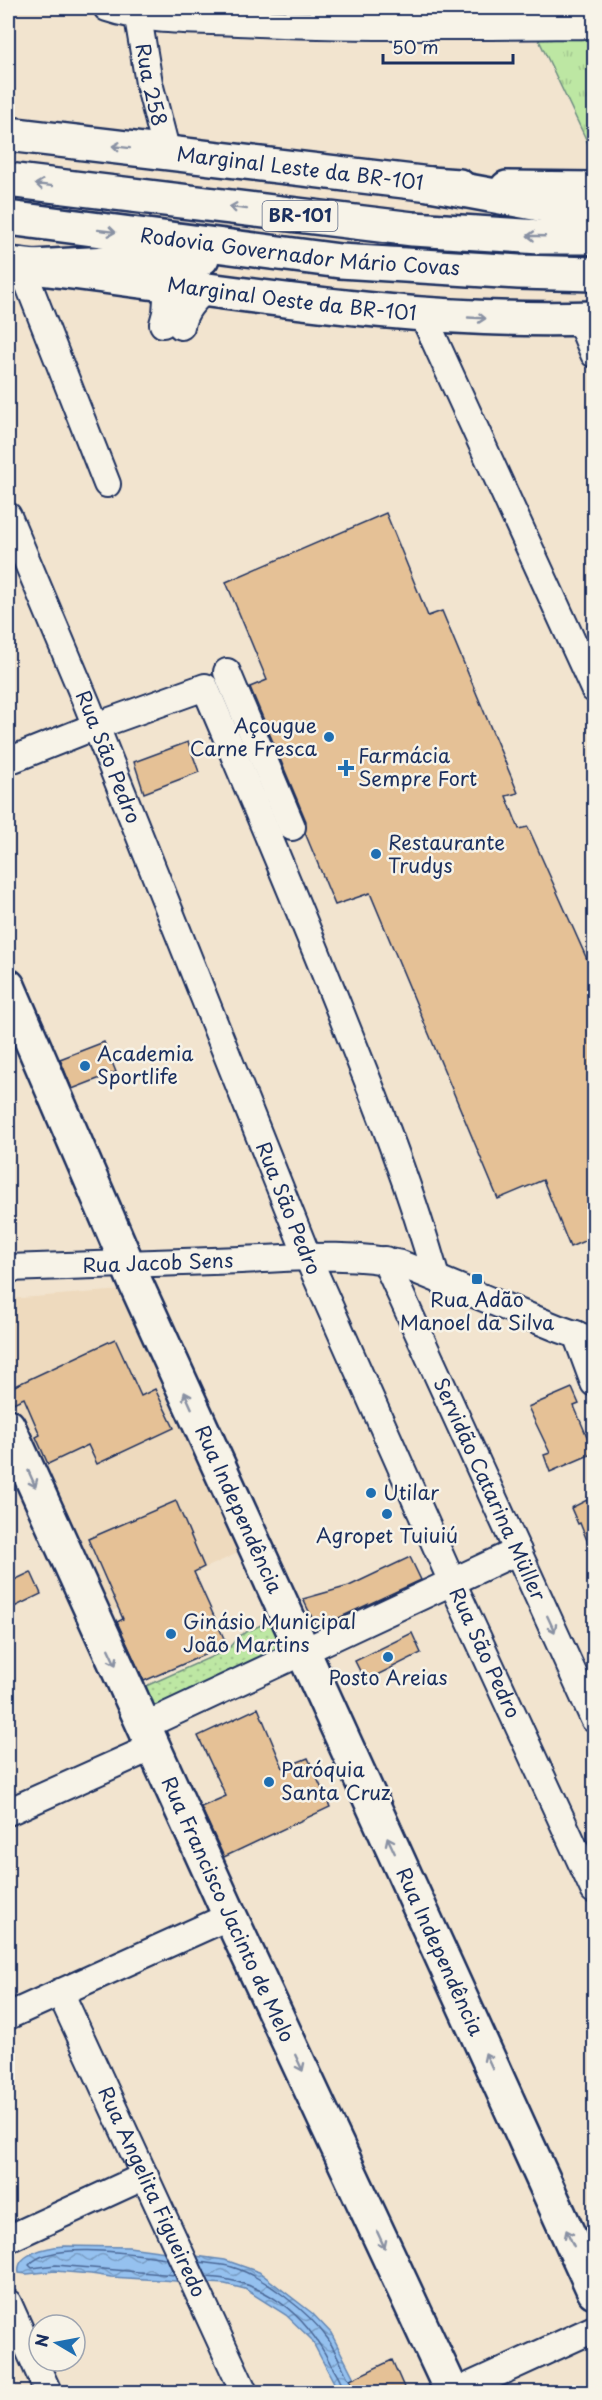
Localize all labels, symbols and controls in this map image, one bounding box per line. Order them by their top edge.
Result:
scale bar [383,27,514,65]
text: 50 m [392,33,439,60]
street label: Rua 258 [129,41,175,129]
street label: Marginal Leste da BR-101 [175,138,425,197]
one-way arrow [112,142,132,153]
one-way arrow [34,179,54,190]
road number: BR-101 [262,201,338,231]
one-way arrow [228,202,248,213]
street label: Rodovia Governador Mário Covas [138,219,461,282]
one-way arrow [97,225,117,236]
one-way arrow [527,231,547,242]
street label: Marginal Oeste da BR-101 [165,269,418,327]
one-way arrow [466,313,486,324]
street label: Rua São Pedro [69,685,149,828]
place label: Açougue Carne Fresca [190,710,318,763]
marker: Açougue Carne Fresca [322,730,336,744]
place label: Farmácia Sempre Fort [358,740,477,793]
marker: Farmácia Sempre Fort [339,761,353,775]
place label: Restaurante Trudys [388,827,505,880]
marker: Restaurante Trudys [369,847,383,861]
place label: Academia Sportlife [97,1038,194,1091]
marker: Academia Sportlife [78,1059,92,1073]
street label: Rua São Pedro [249,1137,330,1279]
street label: Rua Jacob Sens [82,1244,234,1280]
marker: Rua Adão Manoel da Silva [470,1272,484,1286]
place label: Rua Adão Manoel da Silva [400,1284,555,1337]
street label: Servidão Catarina Müller [427,1373,554,1606]
one-way arrow [182,1391,194,1409]
street label: Rua Independência [188,1420,291,1599]
one-way arrow [26,1470,38,1488]
place label: Utilar [383,1477,439,1507]
marker: Utilar [364,1486,378,1500]
marker: Agropet Tuiuiú [380,1507,394,1521]
place label: Agropet Tuiuiú [316,1520,458,1550]
street label: Rua São Pedro [442,1582,529,1723]
place label: Ginásio Municipal João Martins [183,1606,356,1659]
one-way arrow [546,1614,557,1632]
marker: Ginásio Municipal João Martins [164,1627,178,1641]
one-way arrow [107,1647,119,1665]
marker: Posto Areias [381,1650,395,1664]
place label: Posto Areias [328,1662,448,1692]
place label: Paróquia Santa Cruz [281,1754,391,1807]
street label: Rua Francisco Jacinto de Melo [155,1771,303,2047]
marker: Paróquia Santa Cruz [262,1775,276,1789]
one-way arrow [385,1836,396,1855]
street label: Rua Independência [389,1862,492,2041]
one-way arrow [483,2052,495,2070]
one-way arrow [293,2053,305,2071]
street label: Rua Angelita Figueiredo [91,2081,214,2302]
one-way arrow [564,2229,575,2247]
one-way arrow [376,2230,388,2248]
north arrow [27,2313,87,2373]
text: N [28,2332,54,2349]

